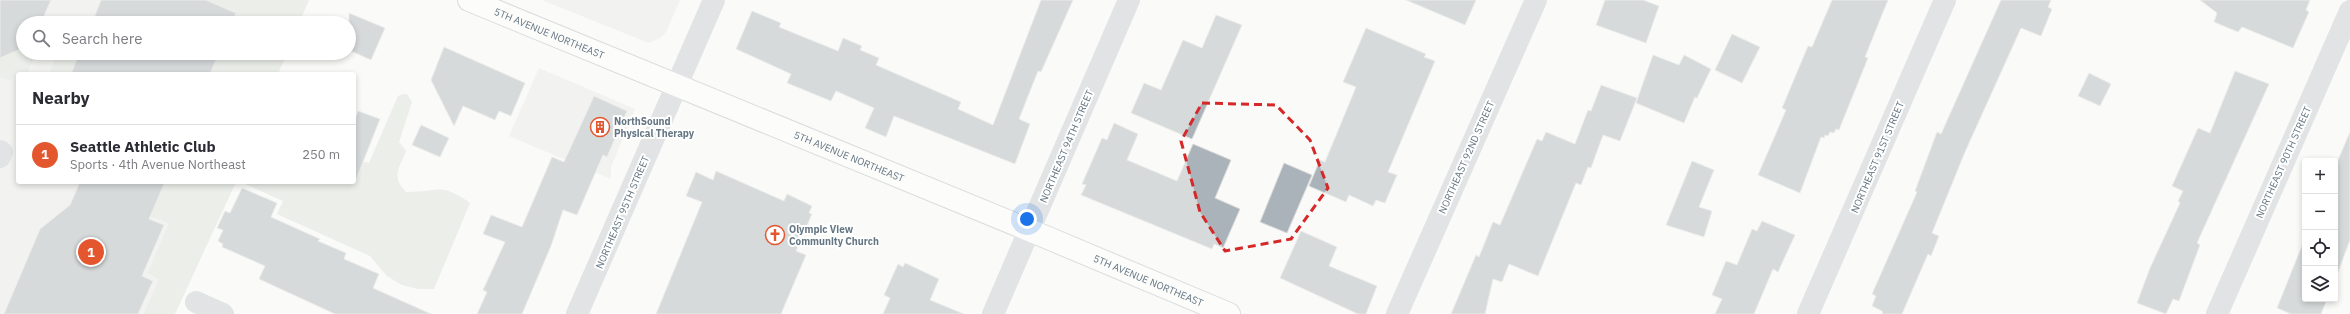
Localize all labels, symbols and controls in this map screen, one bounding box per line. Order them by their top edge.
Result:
street label: 5TH AVENUE NORTHEAST [492,5,607,62]
search box [16,16,356,60]
icon: search [30,27,52,49]
text: Search here [62,29,142,48]
text: Nearby [32,87,90,109]
street label: NORTHEAST 94TH STREET [1037,88,1096,205]
street label: NORTHEAST 92ND STREET [1436,98,1497,216]
street label: NORTHEAST 91ST STREET [1848,99,1907,215]
street label: NORTHEAST 90TH STREET [2253,104,2314,220]
place label: NorthSound Physical Therapy [614,115,695,140]
building icon: NorthSound Physical Therapy [589,116,611,138]
street label: 5TH AVENUE NORTHEAST [792,128,906,185]
text: Seattle Athletic Club [70,137,216,156]
text: 1 [41,146,49,163]
text: 250 m [302,146,340,163]
street label: NORTHEAST 95TH STREET [593,154,652,271]
text: Sports · 4th Avenue Northeast [70,156,246,173]
map controls [2302,158,2338,302]
button: + [2302,158,2338,194]
button: − [2302,194,2338,230]
your location [1017,209,1037,229]
place label: Olympic View Community Church [789,223,879,248]
church icon: Olympic View Community Church [764,224,786,246]
button: locate [2302,230,2338,266]
pin: 1 [78,237,104,267]
street label: 5TH AVENUE NORTHEAST [1091,252,1205,310]
button: layers [2302,266,2338,302]

